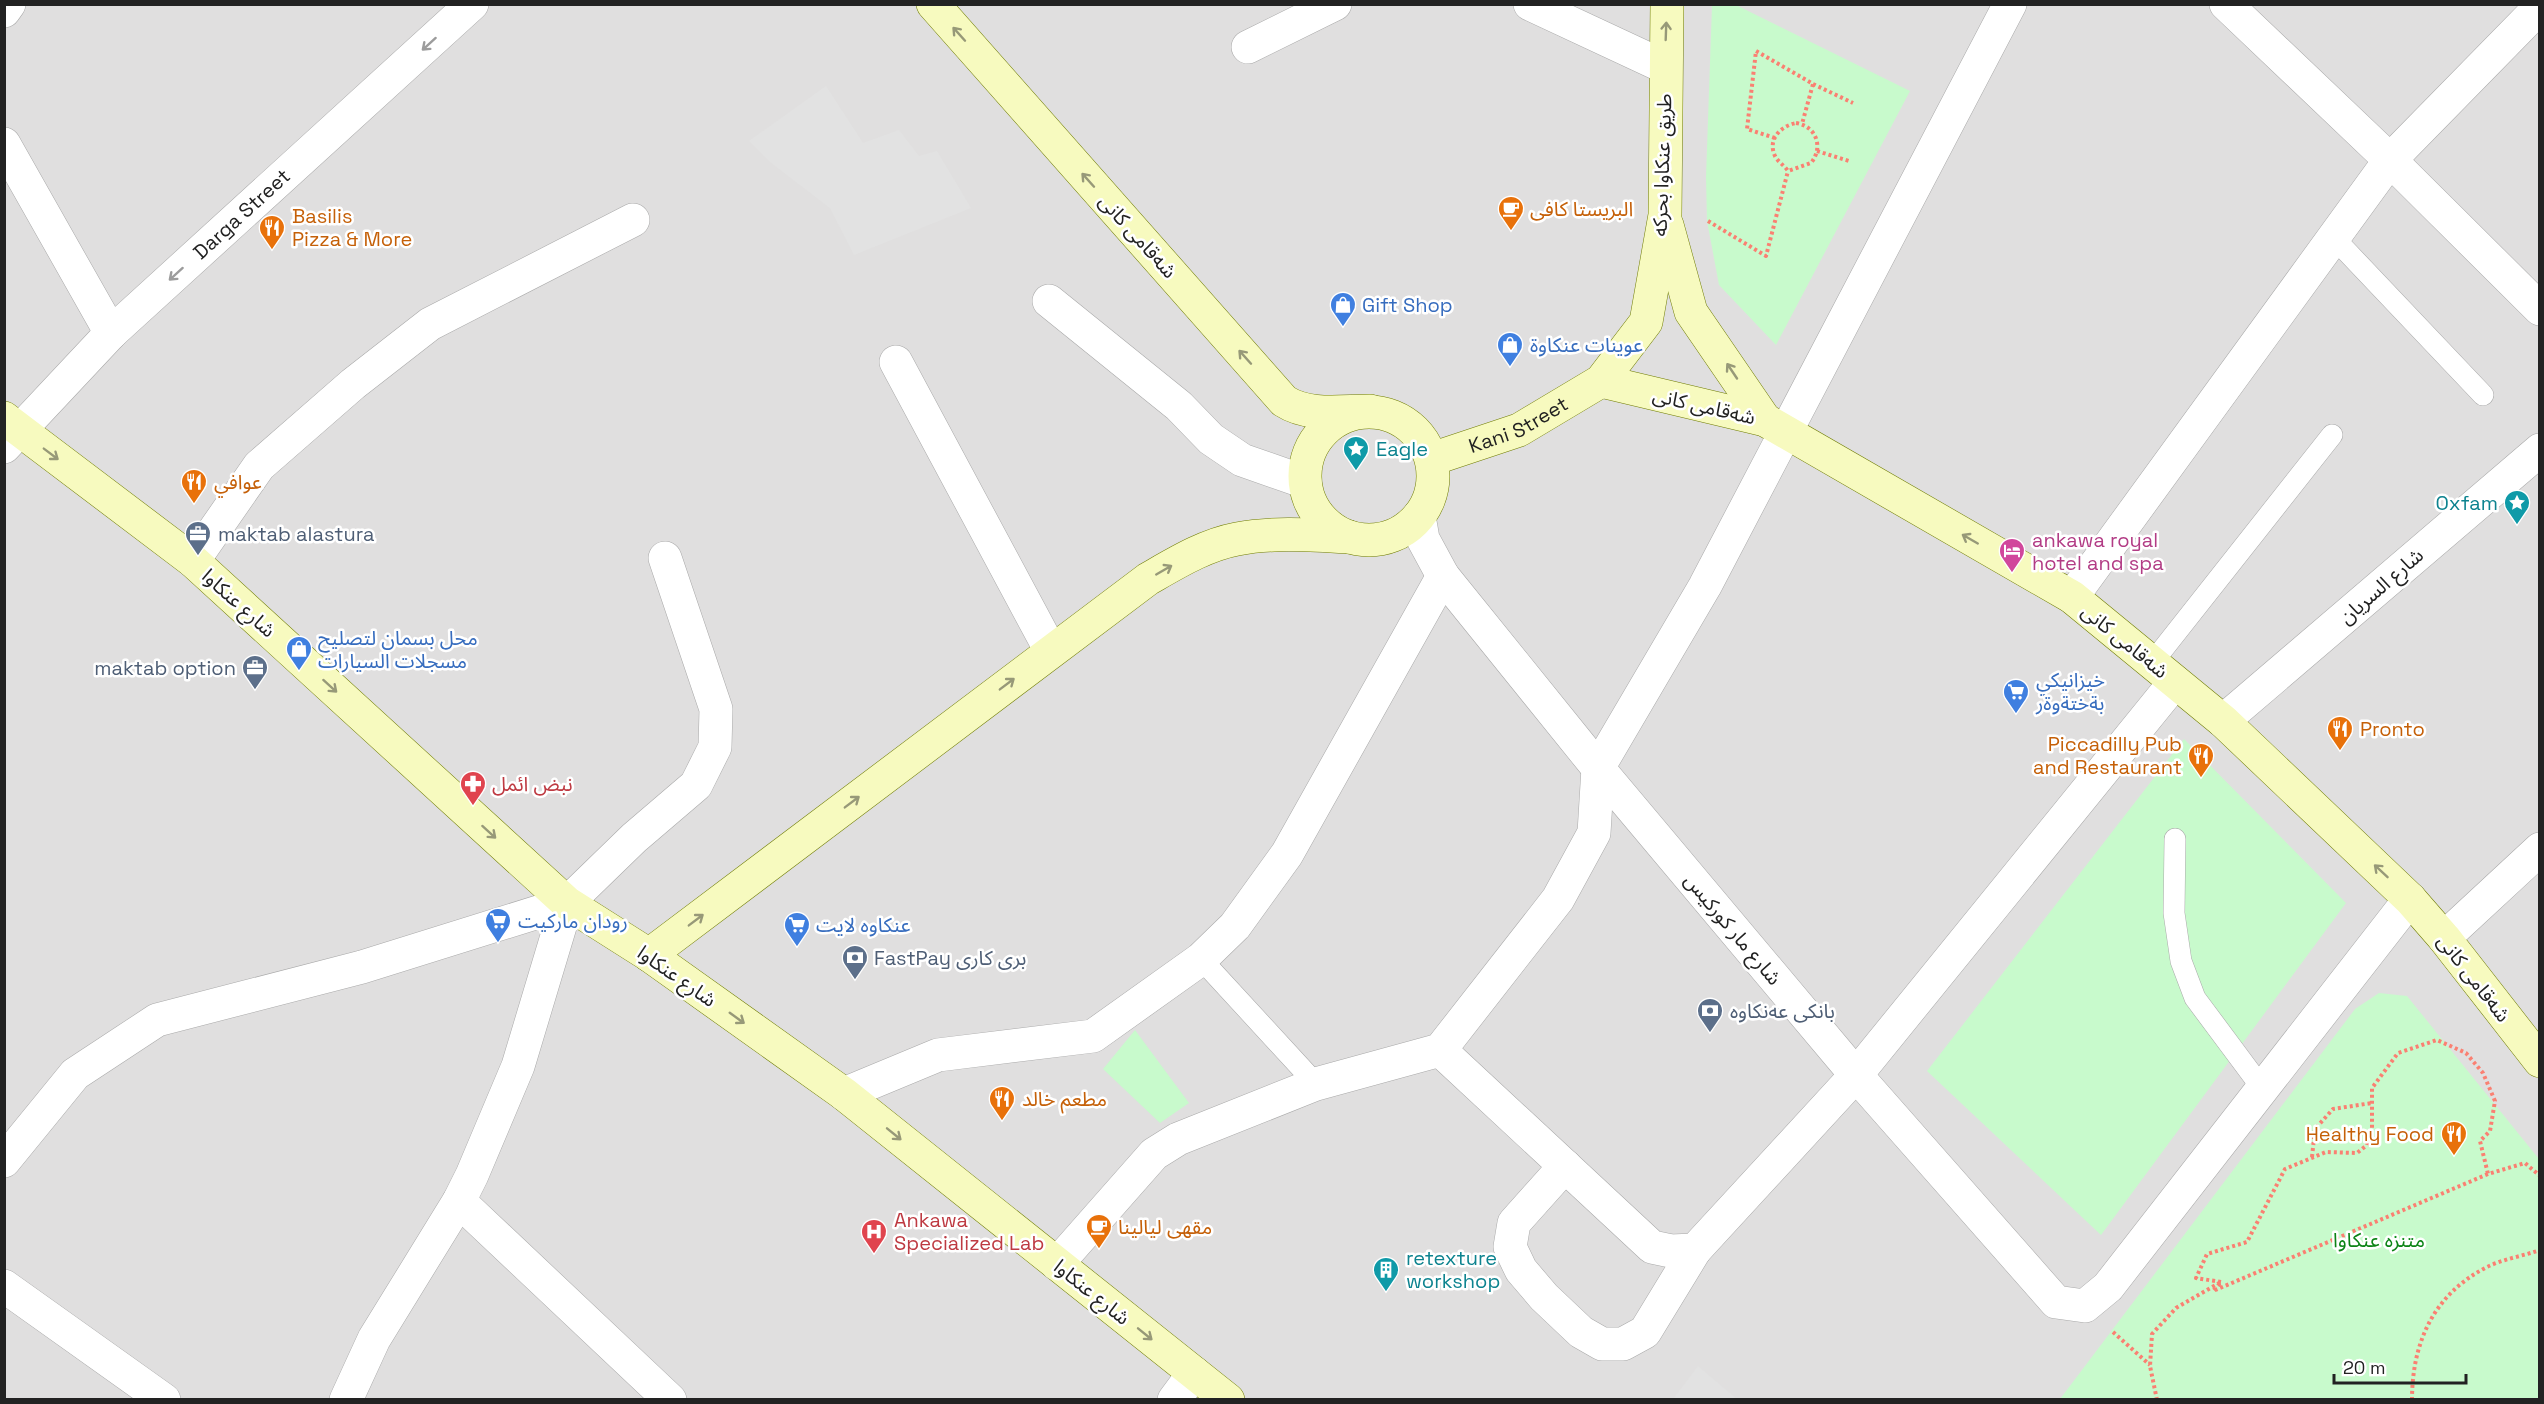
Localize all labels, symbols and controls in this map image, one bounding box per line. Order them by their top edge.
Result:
one-way arrow [1660,21,1672,41]
one-way arrow [952,26,966,41]
one-way arrow [422,37,437,51]
street label: طريق عنكاوا بحركه [1647,93,1677,237]
street label: Darga Street [188,163,296,265]
one-way arrow [1081,172,1095,187]
street label: شەقامی کانی [1093,188,1183,284]
cafe icon: البریستا كافی [1496,194,1526,232]
place label: البریستا كافی [1530,196,1633,222]
place label: Basilis Pizza & More [292,203,412,252]
restaurant icon: Basilis Pizza & More [257,213,287,251]
one-way arrow [169,267,184,281]
shop icon: Gift Shop [1328,290,1358,328]
place label: Gift Shop [1362,292,1453,318]
shop icon: عوينات عنكاوة [1495,330,1525,368]
place label: عوينات عنكاوة [1530,332,1643,358]
one-way arrow [1238,350,1252,365]
one-way arrow [1726,364,1738,380]
street label: شەقامی کانی [1650,382,1758,430]
street label: Kani Street [1465,391,1573,459]
place icon: Eagle [1341,434,1371,472]
place label: Eagle [1376,436,1428,462]
one-way arrow [42,448,58,461]
restaurant icon: عوافي [179,467,209,505]
place label: عوافي [214,469,262,498]
place icon: Oxfam [2502,488,2532,526]
place label: Oxfam [2435,490,2498,516]
office icon: maktab alastura [183,519,213,557]
place label: maktab alastura [218,521,374,547]
place label: ankawa royal hotel and spa [2032,527,2164,576]
one-way arrow [1962,533,1979,545]
hotel icon: ankawa royal hotel and spa [1997,536,2027,574]
street label: شارع السريان [2333,542,2430,631]
street label: شارع عنكاوا [195,563,281,645]
one-way arrow [1155,563,1172,575]
street label: شەقامی کانی [2076,598,2174,684]
place label: محل بسمان لتصليح مسجلات السيارات [318,625,478,674]
shop icon: محل بسمان لتصليح مسجلات السيارات [284,634,314,672]
office icon: maktab option [240,653,270,691]
place label: maktab option [94,655,236,681]
place label: خيزانيكي بةختةوةر [2035,667,2105,716]
supermarket icon: خيزانيكي بةختةوةر [2001,677,2031,715]
one-way arrow [999,678,1015,691]
one-way arrow [322,679,337,693]
restaurant icon: Pronto [2325,714,2355,752]
place label: Pronto [2360,716,2425,742]
place label: Piccadilly Pub and Restaurant [2033,731,2182,780]
restaurant icon: Piccadilly Pub and Restaurant [2186,741,2216,779]
pharmacy icon: نبض ائمل [458,769,488,807]
place label: نبض ائمل [492,771,573,797]
one-way arrow [843,796,859,809]
one-way arrow [481,825,496,839]
one-way arrow [2374,864,2389,879]
street label: شارع مار كوركيس [1677,868,1787,992]
supermarket icon: رودان ماركيت [483,906,513,944]
place label: رودان ماركيت [518,908,628,934]
supermarket icon: عنكاوه لايت [782,910,812,948]
place label: عنكاوه لايت [816,912,911,938]
one-way arrow [688,913,704,926]
street label: شەقامی کانی [2432,929,2516,1027]
street label: شارع عنكاوا [631,939,722,1014]
bank icon: FastPay بری كاری [840,943,870,981]
place label: FastPay بری كاری [874,945,1026,971]
bank icon: بانکی عەنکاوە [1695,996,1725,1034]
place label: بانکی عەنکاوە [1730,998,1835,1024]
one-way arrow [729,1012,745,1024]
restaurant icon: مطعم خالد [987,1084,1017,1122]
place label: مطعم خالد [1022,1086,1107,1114]
restaurant icon: Healthy Food [2439,1119,2469,1157]
place label: Healthy Food [2306,1121,2434,1147]
one-way arrow [886,1128,902,1141]
place label: Ankawa Specialized Lab [894,1207,1044,1256]
cafe icon: مقهى ليالينا [1084,1212,1114,1250]
place label: مقهى ليالينا [1118,1214,1212,1240]
hospital icon: Ankawa Specialized Lab [859,1217,889,1255]
park label: متنزه عنكاوا [2333,1227,2425,1253]
place label: retexture workshop [1406,1245,1500,1294]
street label: شارع عنكاوا [1047,1253,1135,1332]
building icon: retexture workshop [1371,1255,1401,1293]
one-way arrow [1137,1328,1153,1341]
scale bar [2334,1347,2466,1385]
text: 20 m [2343,1356,2386,1379]

